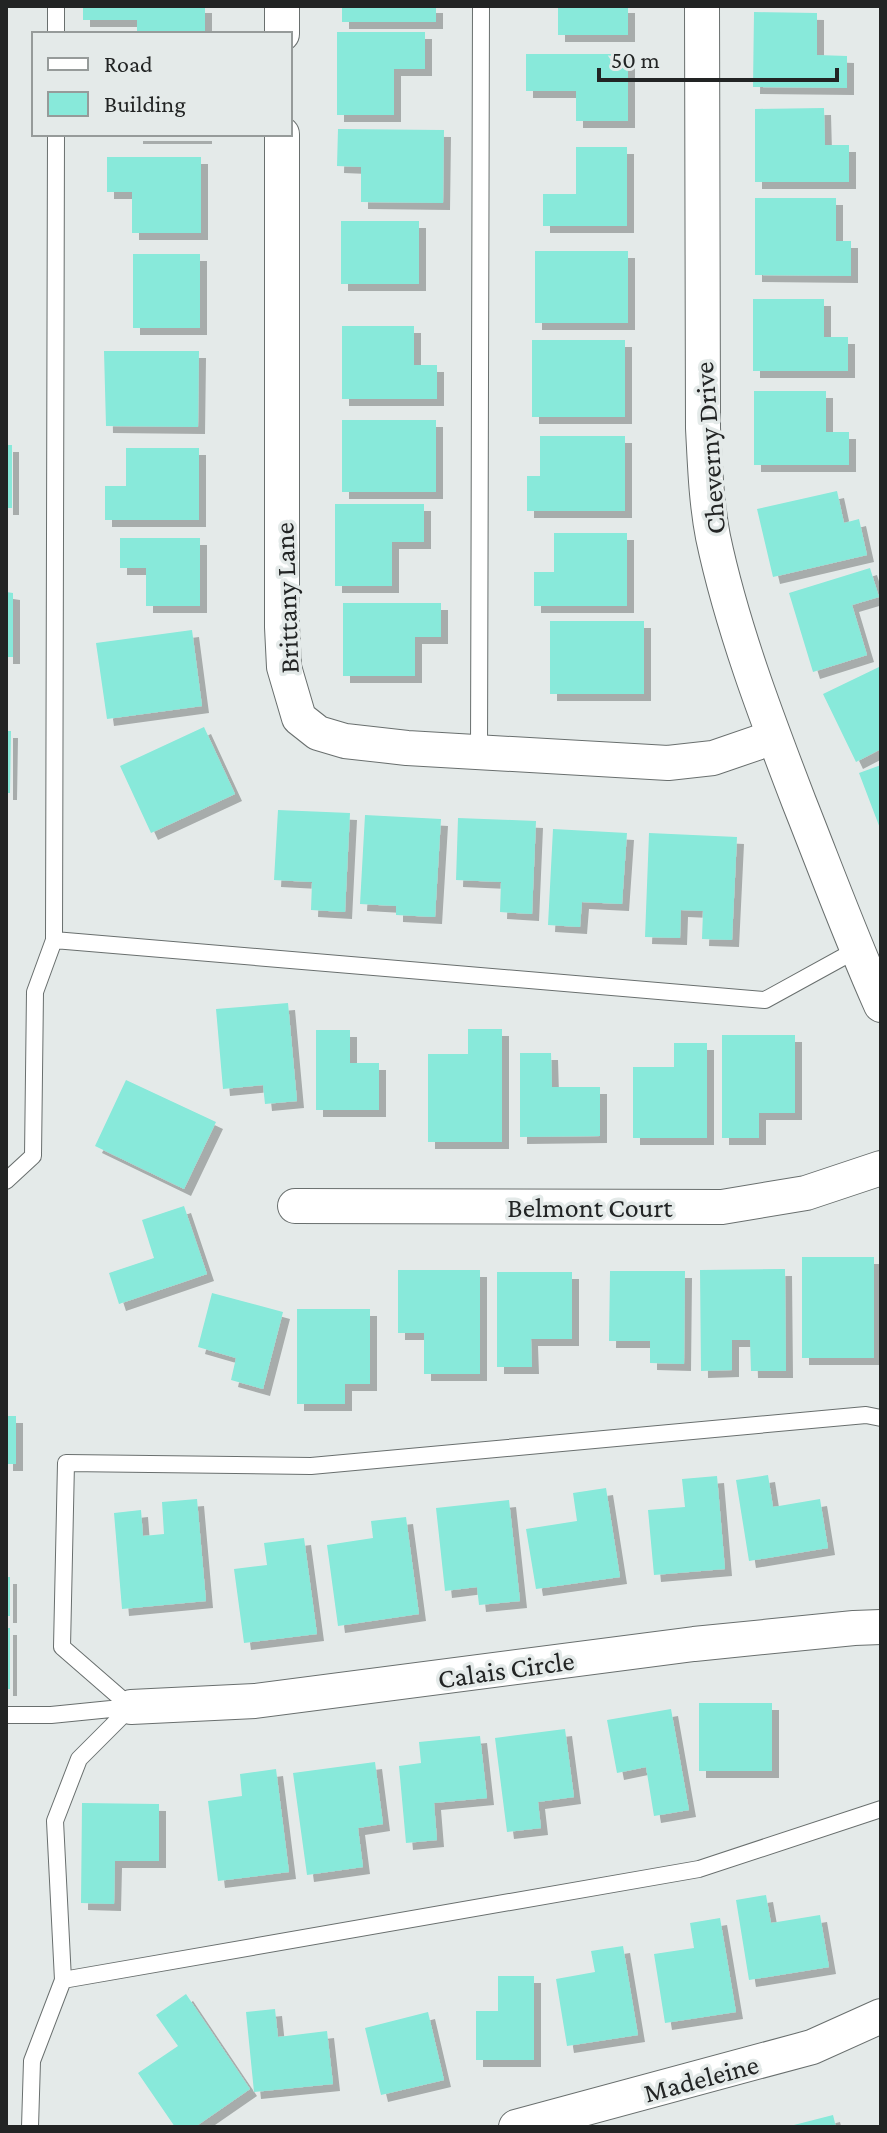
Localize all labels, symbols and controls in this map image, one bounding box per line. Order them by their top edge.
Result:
legend [32,32,292,136]
scale bar [599,32,837,82]
text: 50 m [611,46,660,73]
text: Road [104,50,153,77]
text: Building [104,90,186,117]
street label: Cheverny Drive [688,361,731,535]
street label: Brittany Lane [268,522,305,674]
street label: Belmont Court [507,1192,673,1223]
street label: Calais Circle [436,1645,576,1694]
street label: Madeleine [640,2048,762,2109]

